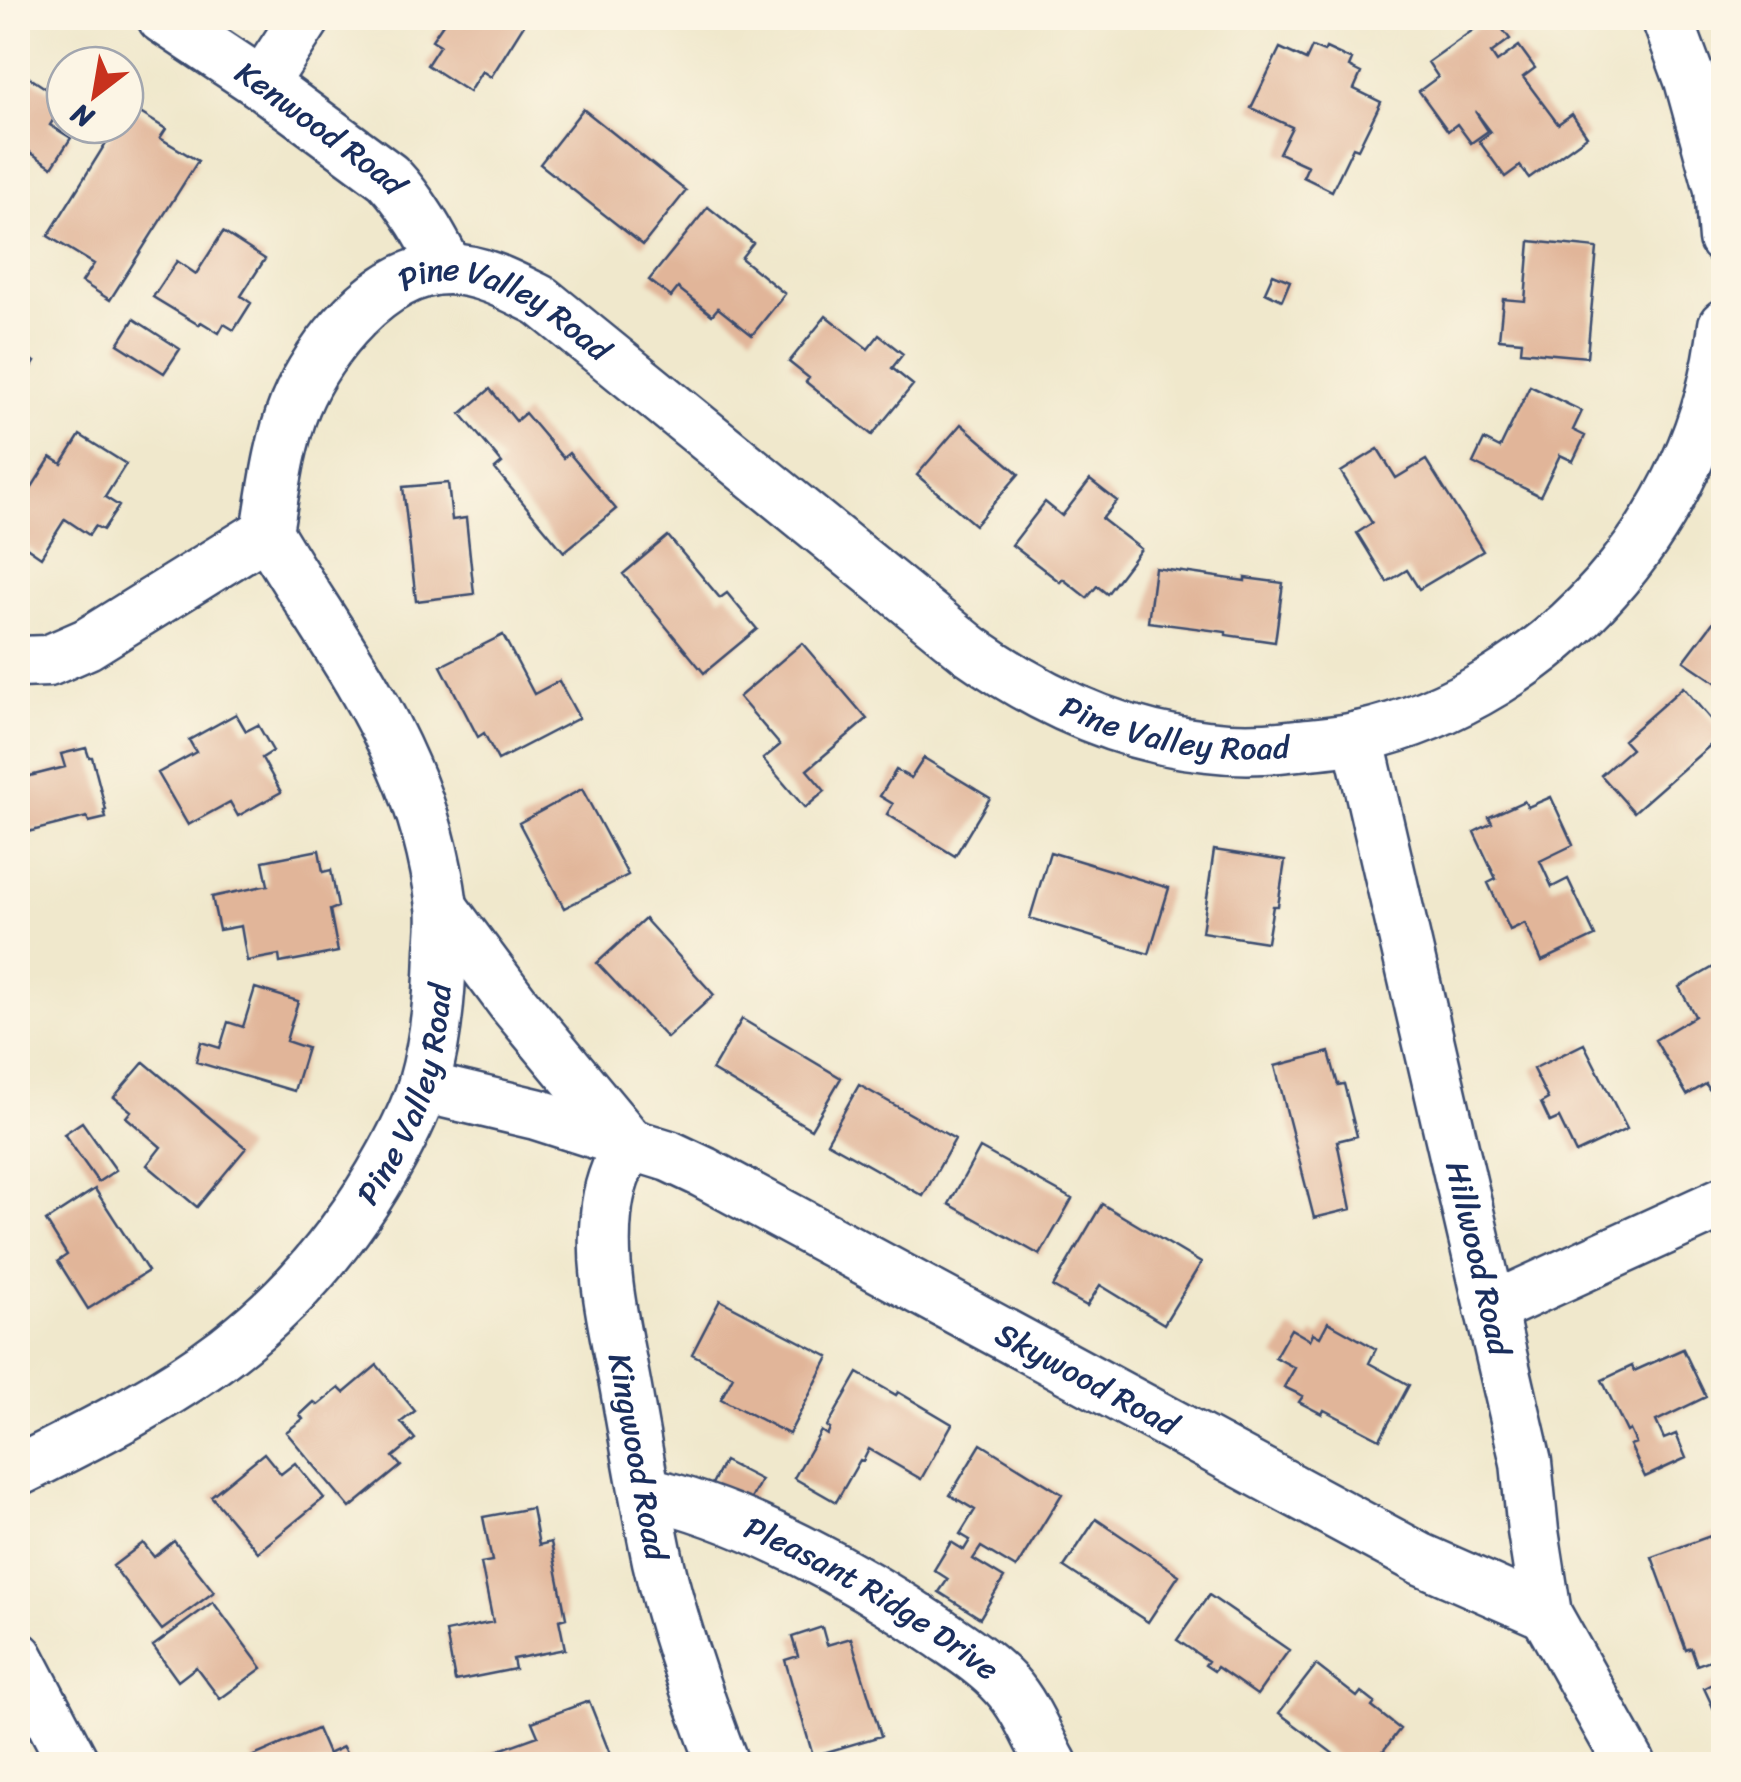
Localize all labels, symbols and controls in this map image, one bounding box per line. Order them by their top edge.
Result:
north arrow [45,45,145,145]
street label: Kenwood Road [223,45,422,210]
text: N [61,90,104,143]
street label: Pine Valley Road [388,240,626,378]
street label: Pine Valley Road [1051,679,1294,777]
street label: Pine Valley Road [340,979,468,1217]
street label: Hillwood Road [1429,1155,1529,1363]
street label: Skywood Road [985,1306,1191,1453]
street label: Kingwood Road [591,1348,686,1568]
street label: Pleasant Ridge Drive [735,1499,1013,1695]

